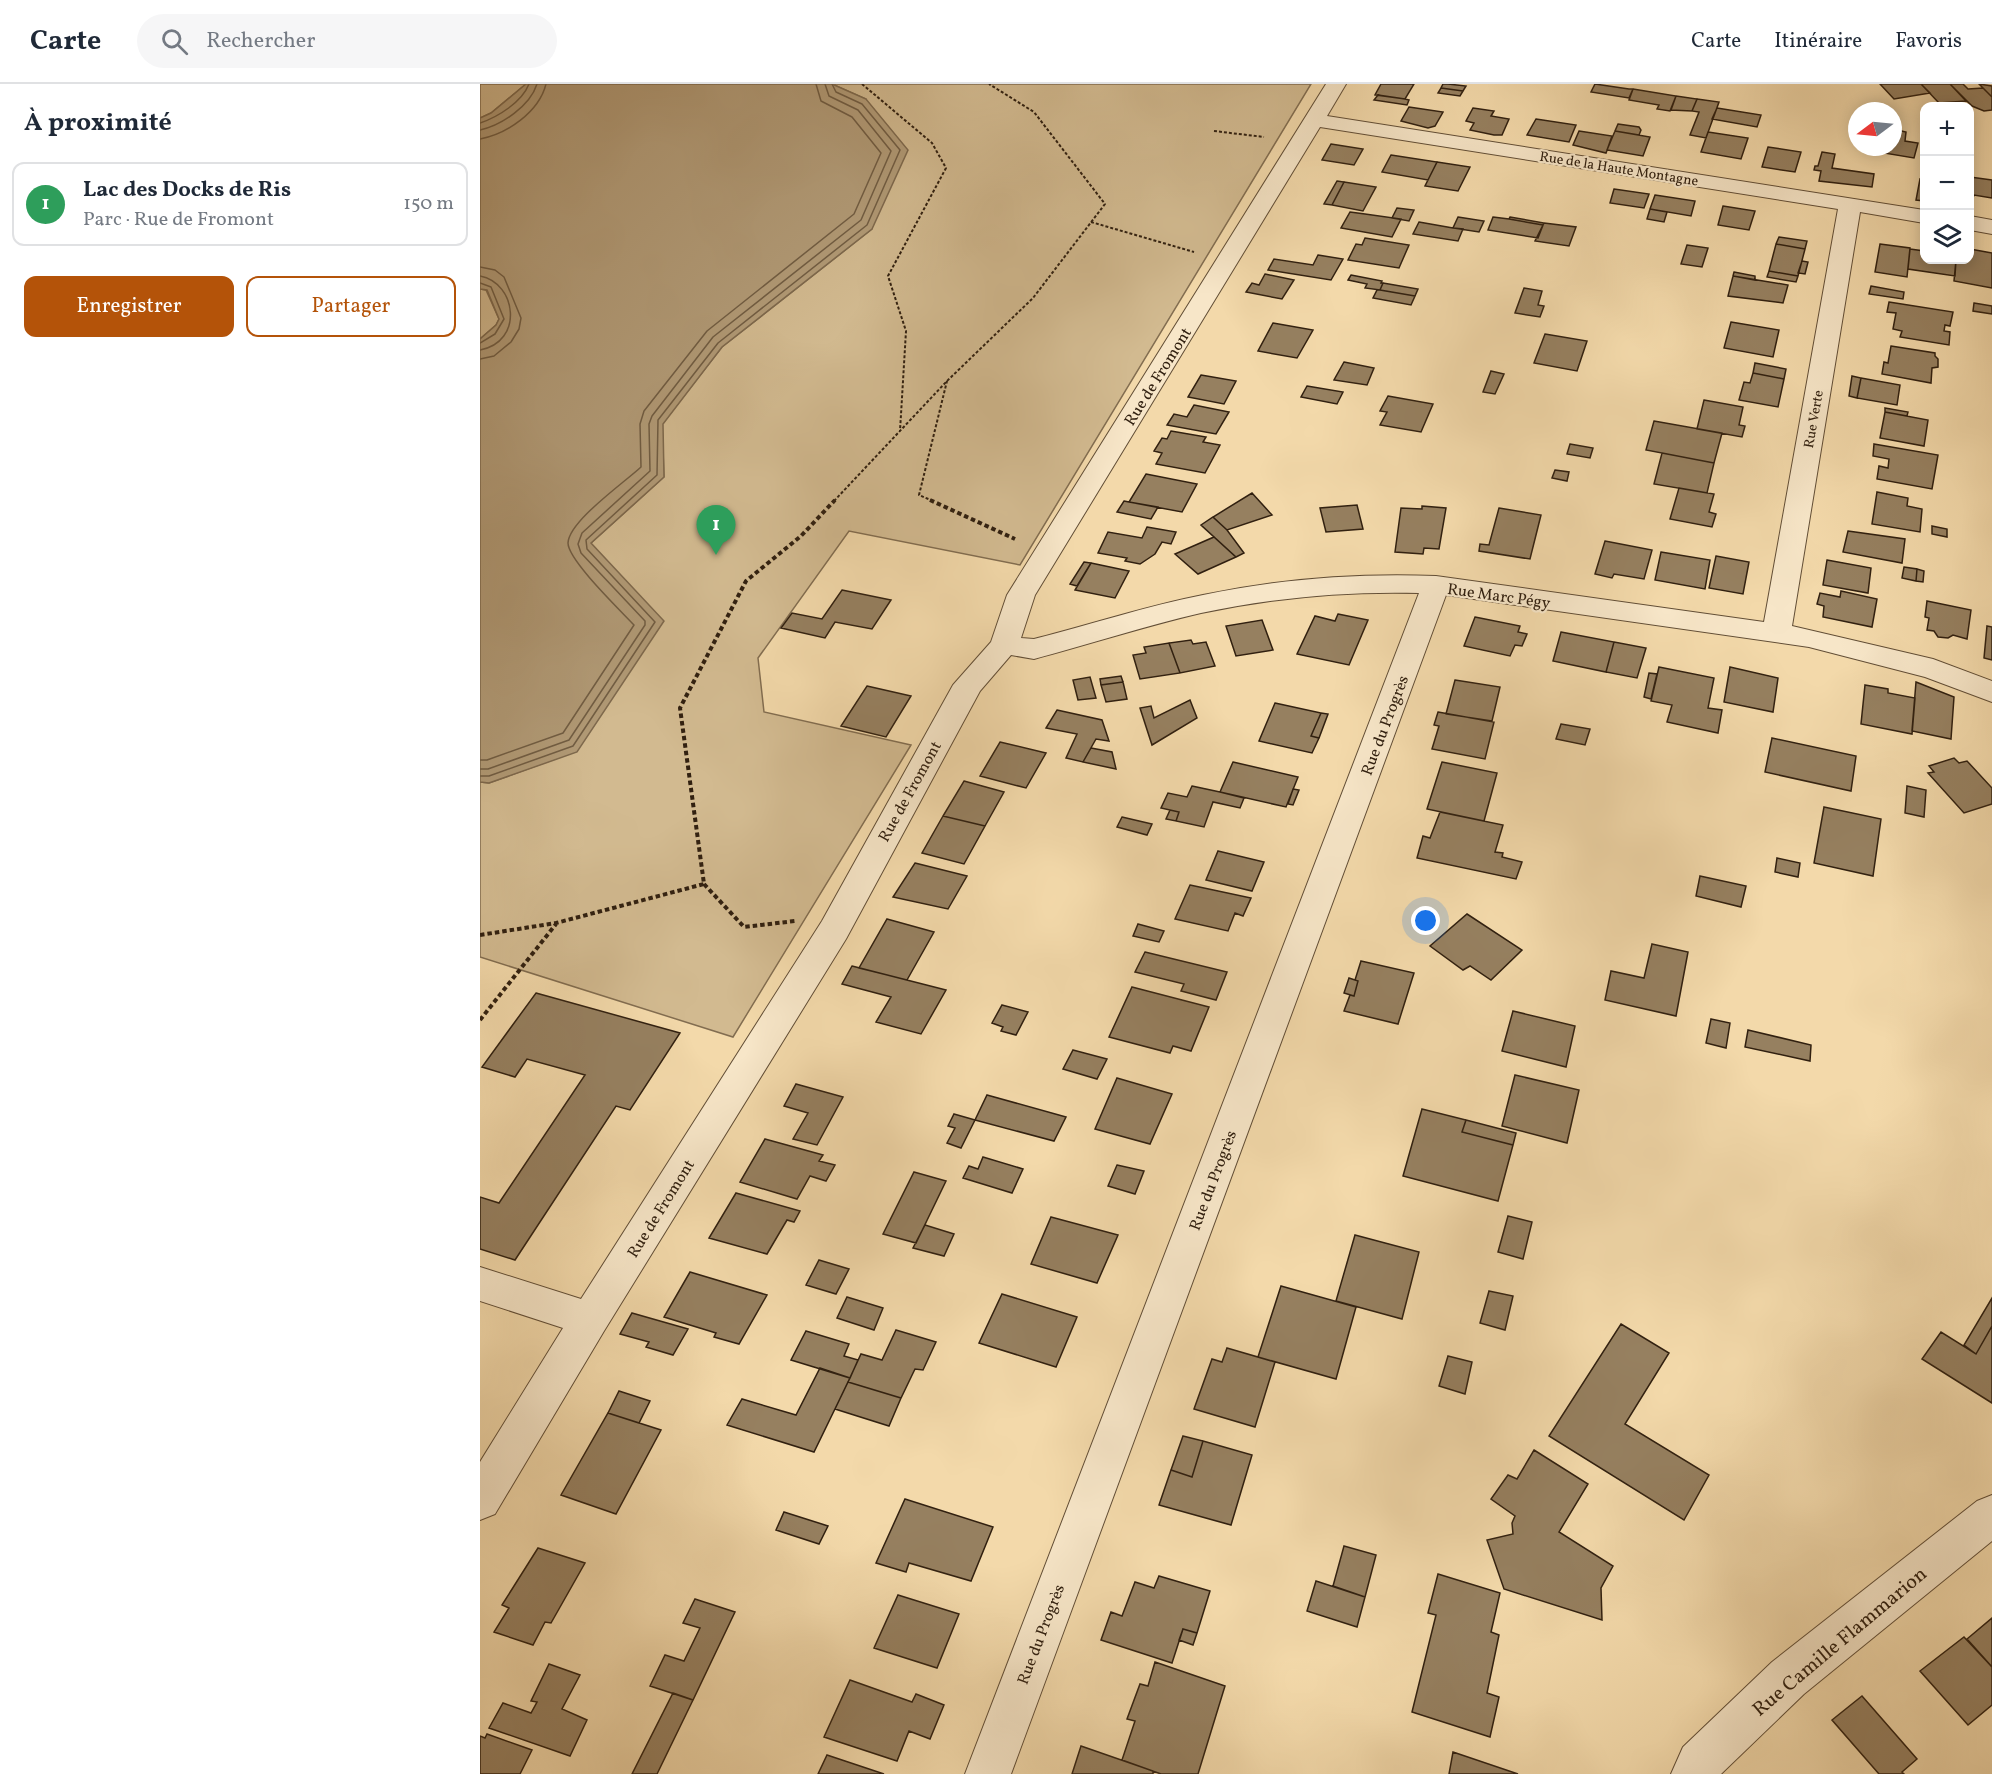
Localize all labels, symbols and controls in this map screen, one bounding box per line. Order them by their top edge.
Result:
search box [137,14,557,68]
text: Carte [30,22,101,61]
icon: search [158,25,191,58]
text: Rechercher [206,26,315,57]
text: Carte [1691,27,1741,56]
text: Itinéraire [1774,27,1862,56]
text: Favoris [1895,27,1962,56]
north arrow [1848,102,1902,156]
map controls [1920,102,1974,264]
button: + [1920,102,1974,156]
text: À proximité [24,105,172,141]
street label: Rue de la Haute Montagne [1538,148,1700,191]
button: − [1920,156,1974,210]
text: Lac des Docks de Ris [83,175,291,206]
text: 1 [41,190,50,218]
text: 150 m [403,190,454,218]
text: Parc · Rue de Fromont [83,206,274,234]
button: layers [1920,210,1974,264]
button: Enregistrer [24,276,234,337]
button: Partager [246,276,456,337]
street label: Rue de Fromont [1120,323,1198,430]
street label: Rue Verte [1800,388,1829,450]
pin: 1 [696,506,736,555]
street label: Rue Marc Pégy [1446,579,1552,615]
street label: Rue du Progrès [1357,672,1415,779]
street label: Rue de Fromont [874,737,948,846]
your location [1411,906,1440,935]
street label: Rue du Progrès [1185,1127,1243,1234]
street label: Rue de Fromont [623,1155,701,1262]
street label: Rue Camille Flammarion [1747,1561,1934,1724]
street label: Rue du Progrès [1013,1581,1071,1688]

